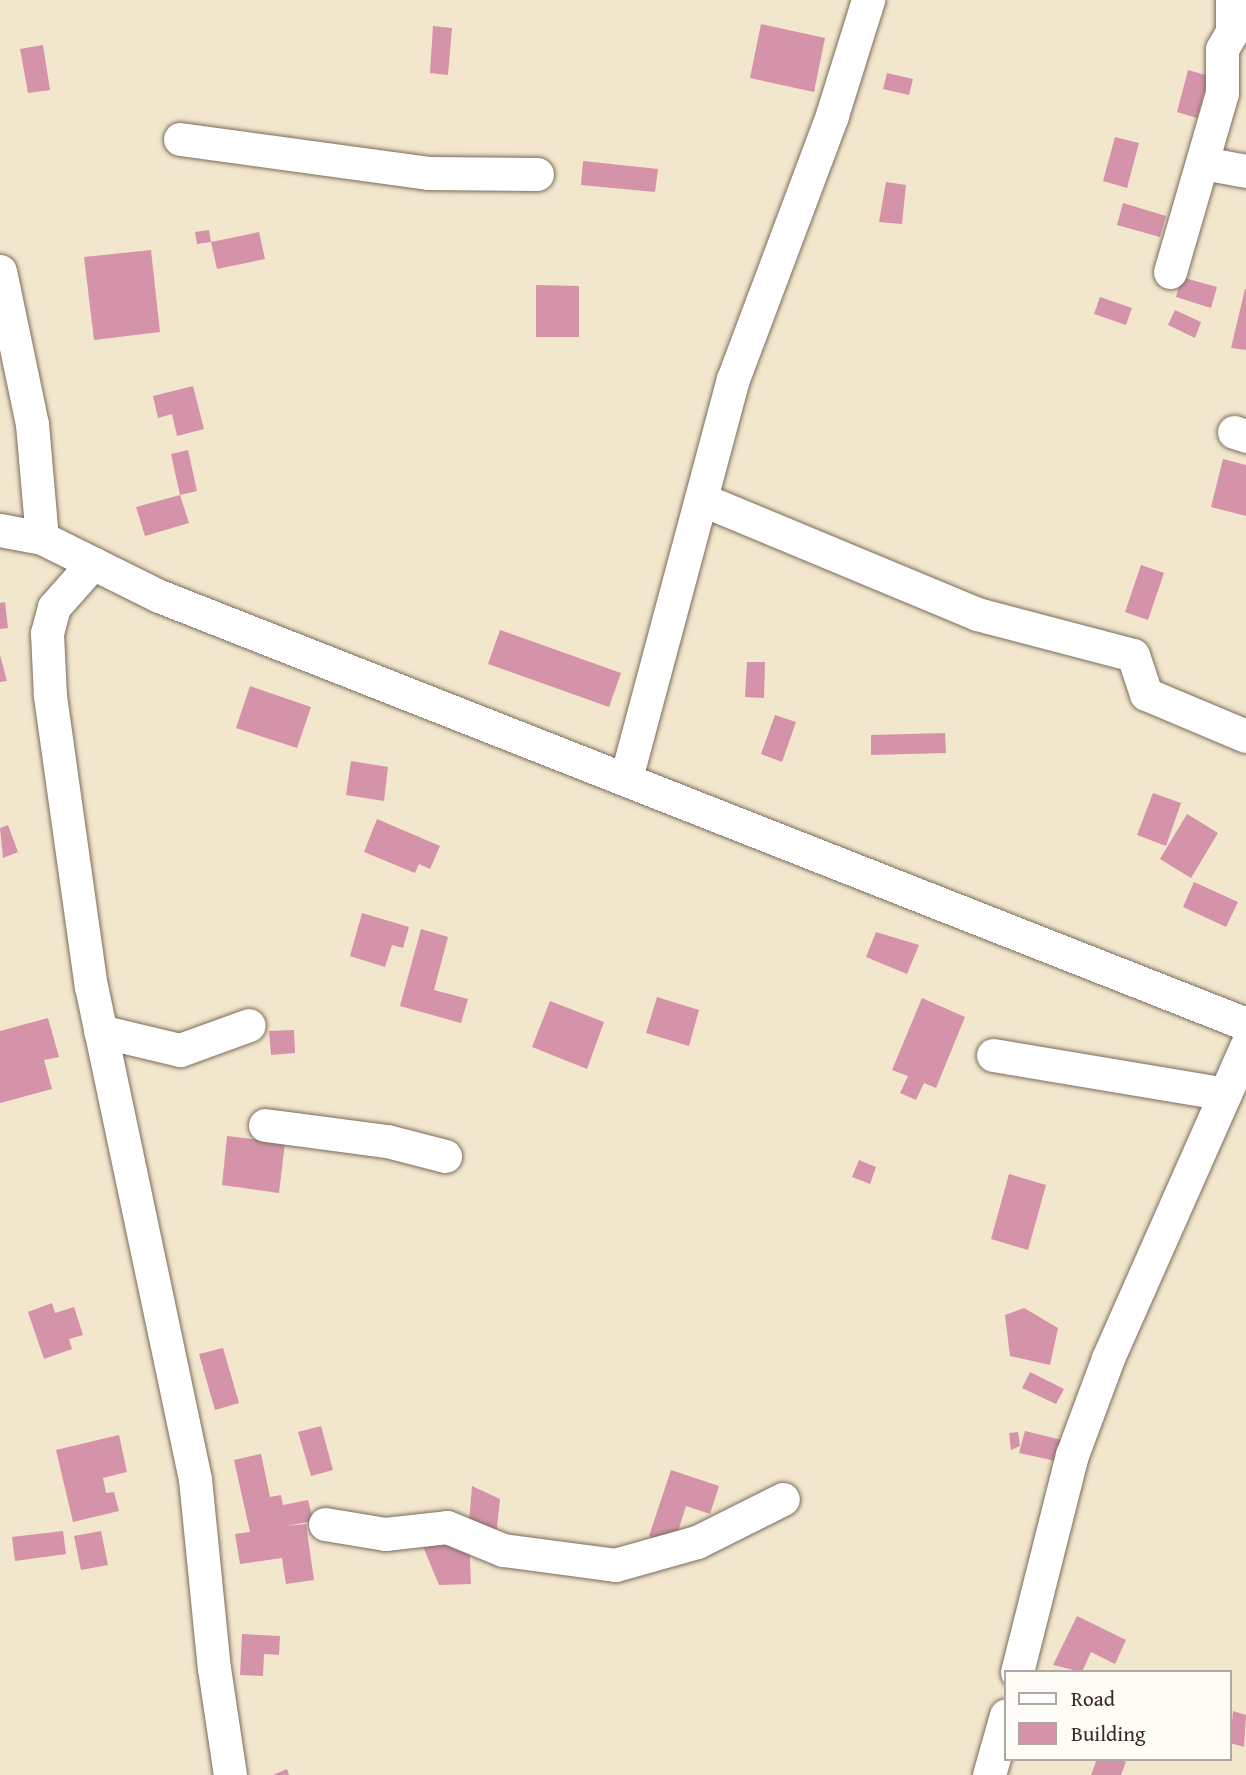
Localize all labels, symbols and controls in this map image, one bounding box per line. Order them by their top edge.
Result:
legend [1004,1670,1232,1761]
text: Road [1071,1683,1115,1714]
text: Building [1071,1718,1145,1749]

